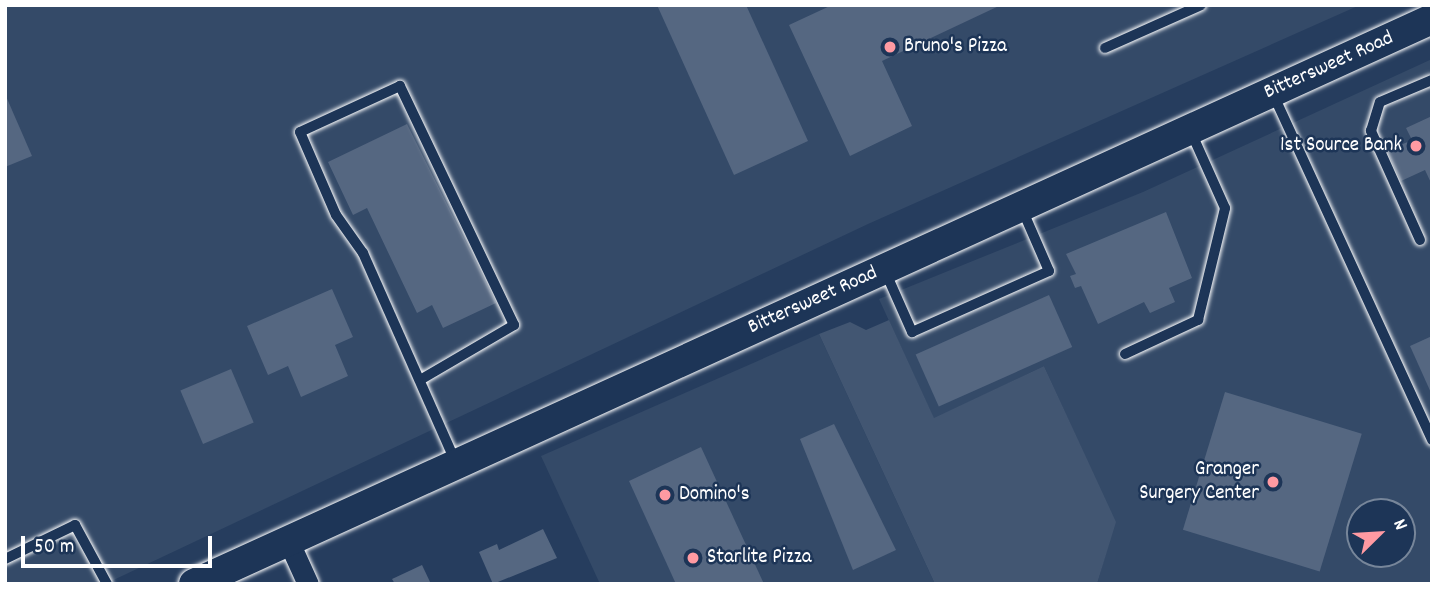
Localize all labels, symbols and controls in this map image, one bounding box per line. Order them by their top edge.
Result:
street label: Bittersweet Road [1260,26,1398,106]
place label: Bruno's Pizza [904,34,1007,60]
marker: Bruno's Pizza [882,39,898,55]
place label: 1st Source Bank [1280,133,1402,159]
marker: 1st Source Bank [1408,138,1424,154]
street label: Bittersweet Road [744,261,882,341]
place label: Granger Surgery Center [1139,457,1259,507]
marker: Granger Surgery Center [1265,474,1281,490]
place label: Domino's [679,482,749,508]
marker: Domino's [657,487,673,503]
north arrow [1346,498,1416,568]
text: N [1385,515,1413,535]
scale bar [24,522,215,566]
text: 50 m [34,533,74,563]
place label: Starlite Pizza [707,545,811,571]
marker: Starlite Pizza [685,550,701,566]

